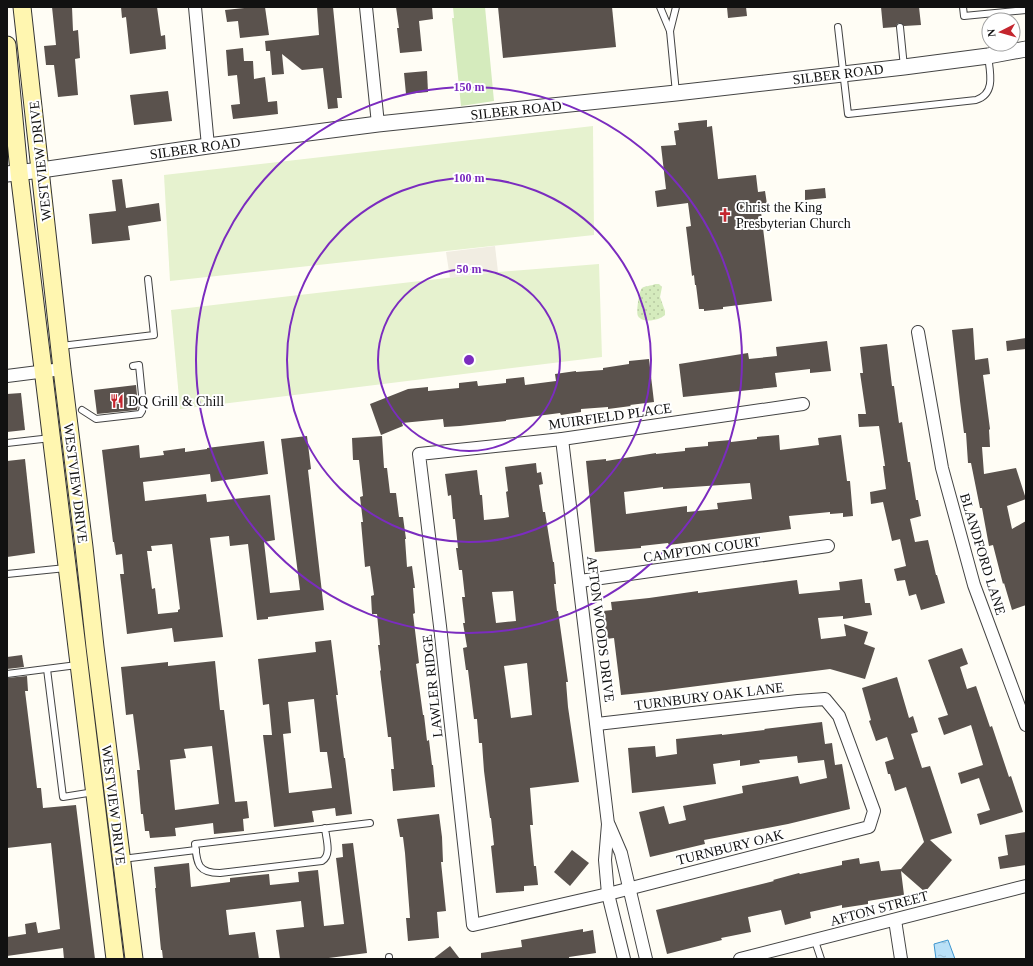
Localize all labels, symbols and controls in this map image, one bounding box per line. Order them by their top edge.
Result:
north arrow [981,12,1021,52]
text: N [985,28,997,38]
street label: SILBER ROAD [792,61,884,88]
text: 150 m [454,80,485,94]
street label: SILBER ROAD [470,98,562,123]
street label: WESTVIEW DRIVE [27,100,54,222]
street label: SILBER ROAD [149,135,241,162]
text: 100 m [454,171,485,185]
place label: Christ the King Presbyterian Church [736,200,851,231]
church icon: Christ the King Presbyterian Church [717,207,733,223]
text: 50 m [457,262,482,276]
centre of rings [462,353,476,367]
restaurant icon: DQ Grill & Chill [109,393,125,409]
place label: DQ Grill & Chill [128,394,224,409]
street label: MUIRFIELD PLACE [548,400,673,433]
street label: WESTVIEW DRIVE [61,422,90,544]
street label: BLANDFORD LANE [957,492,1008,617]
street label: CAMPTON COURT [642,534,762,565]
street label: AFTON WOODS DRIVE [584,555,617,703]
street label: LAWLER RIDGE [420,634,445,738]
street label: TURNBURY OAK LANE [634,680,785,713]
street label: WESTVIEW DRIVE [99,744,128,866]
street label: TURNBURY OAK [675,827,785,868]
street label: AFTON STREET [828,888,930,929]

